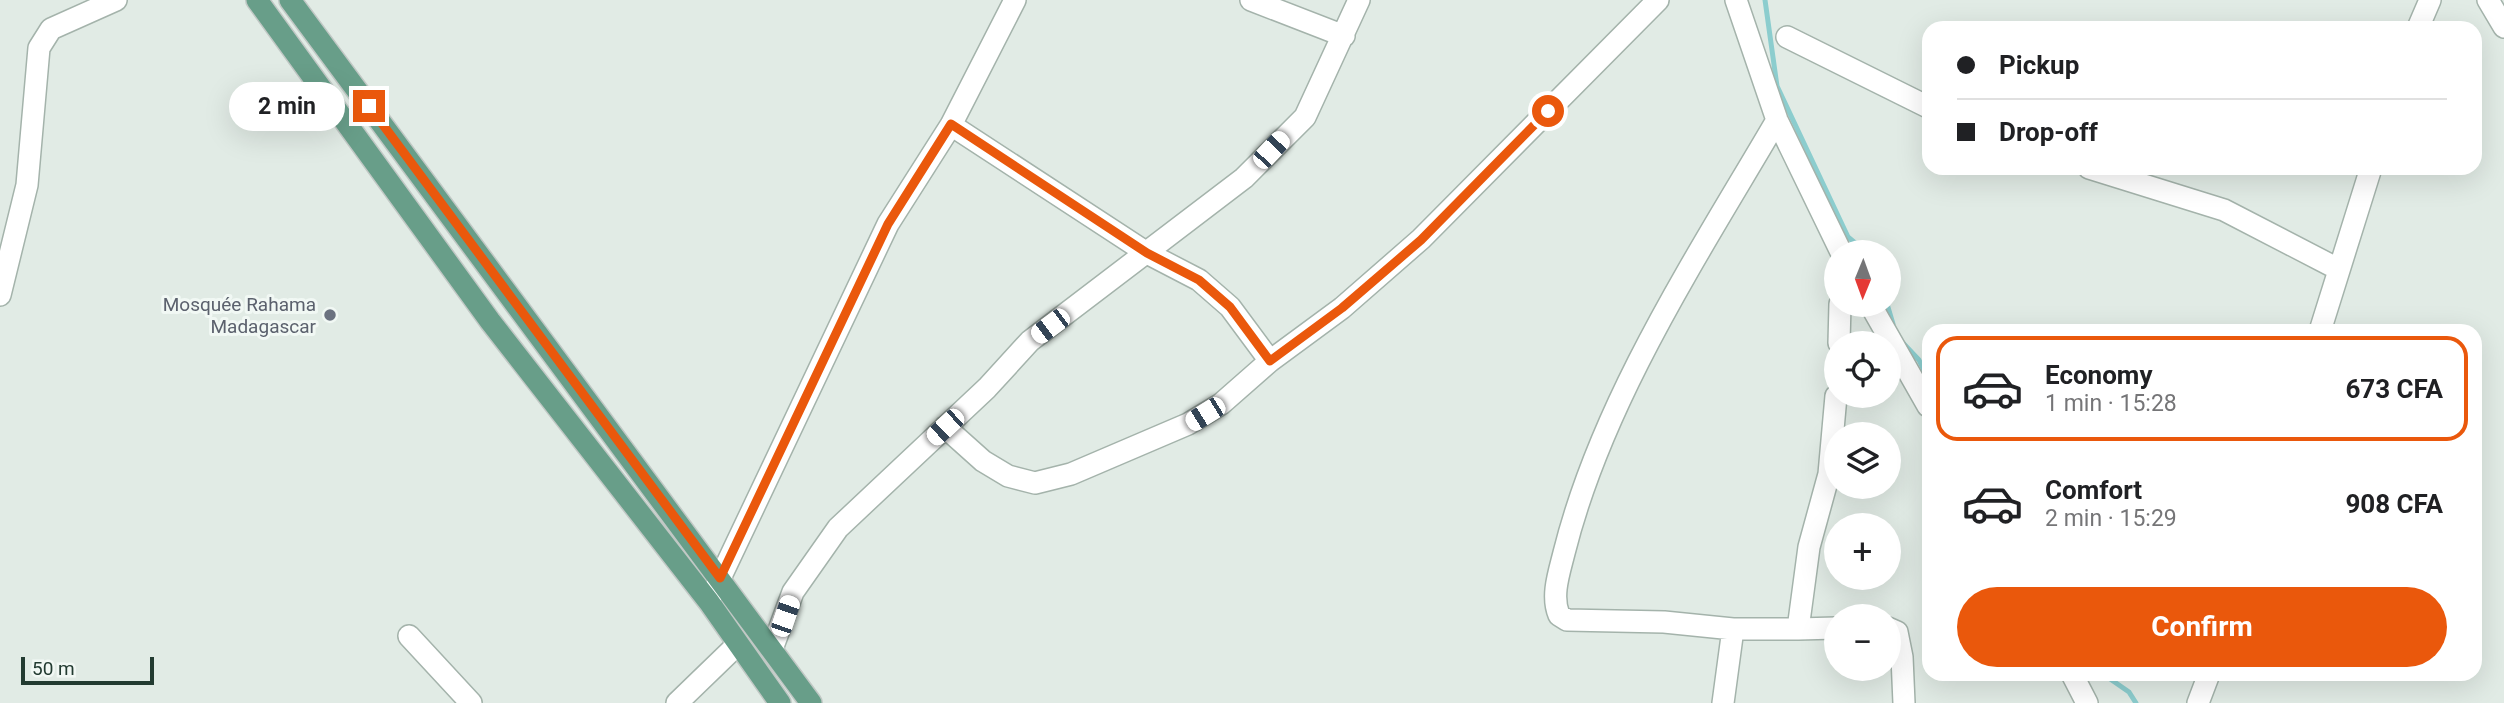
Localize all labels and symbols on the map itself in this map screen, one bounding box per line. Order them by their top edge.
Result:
callout: 2 min [229,82,344,130]
route end [353,90,385,122]
route start [1532,95,1564,127]
car [1249,127,1294,173]
north arrow [1824,240,1900,317]
place label: Mosquée Rahama Madagascar [163,293,317,338]
car [1027,305,1074,347]
marker: Mosquée Rahama Madagascar [322,307,338,323]
car [1182,394,1229,434]
car [923,405,968,449]
car [769,593,802,639]
scale bar [21,654,154,686]

